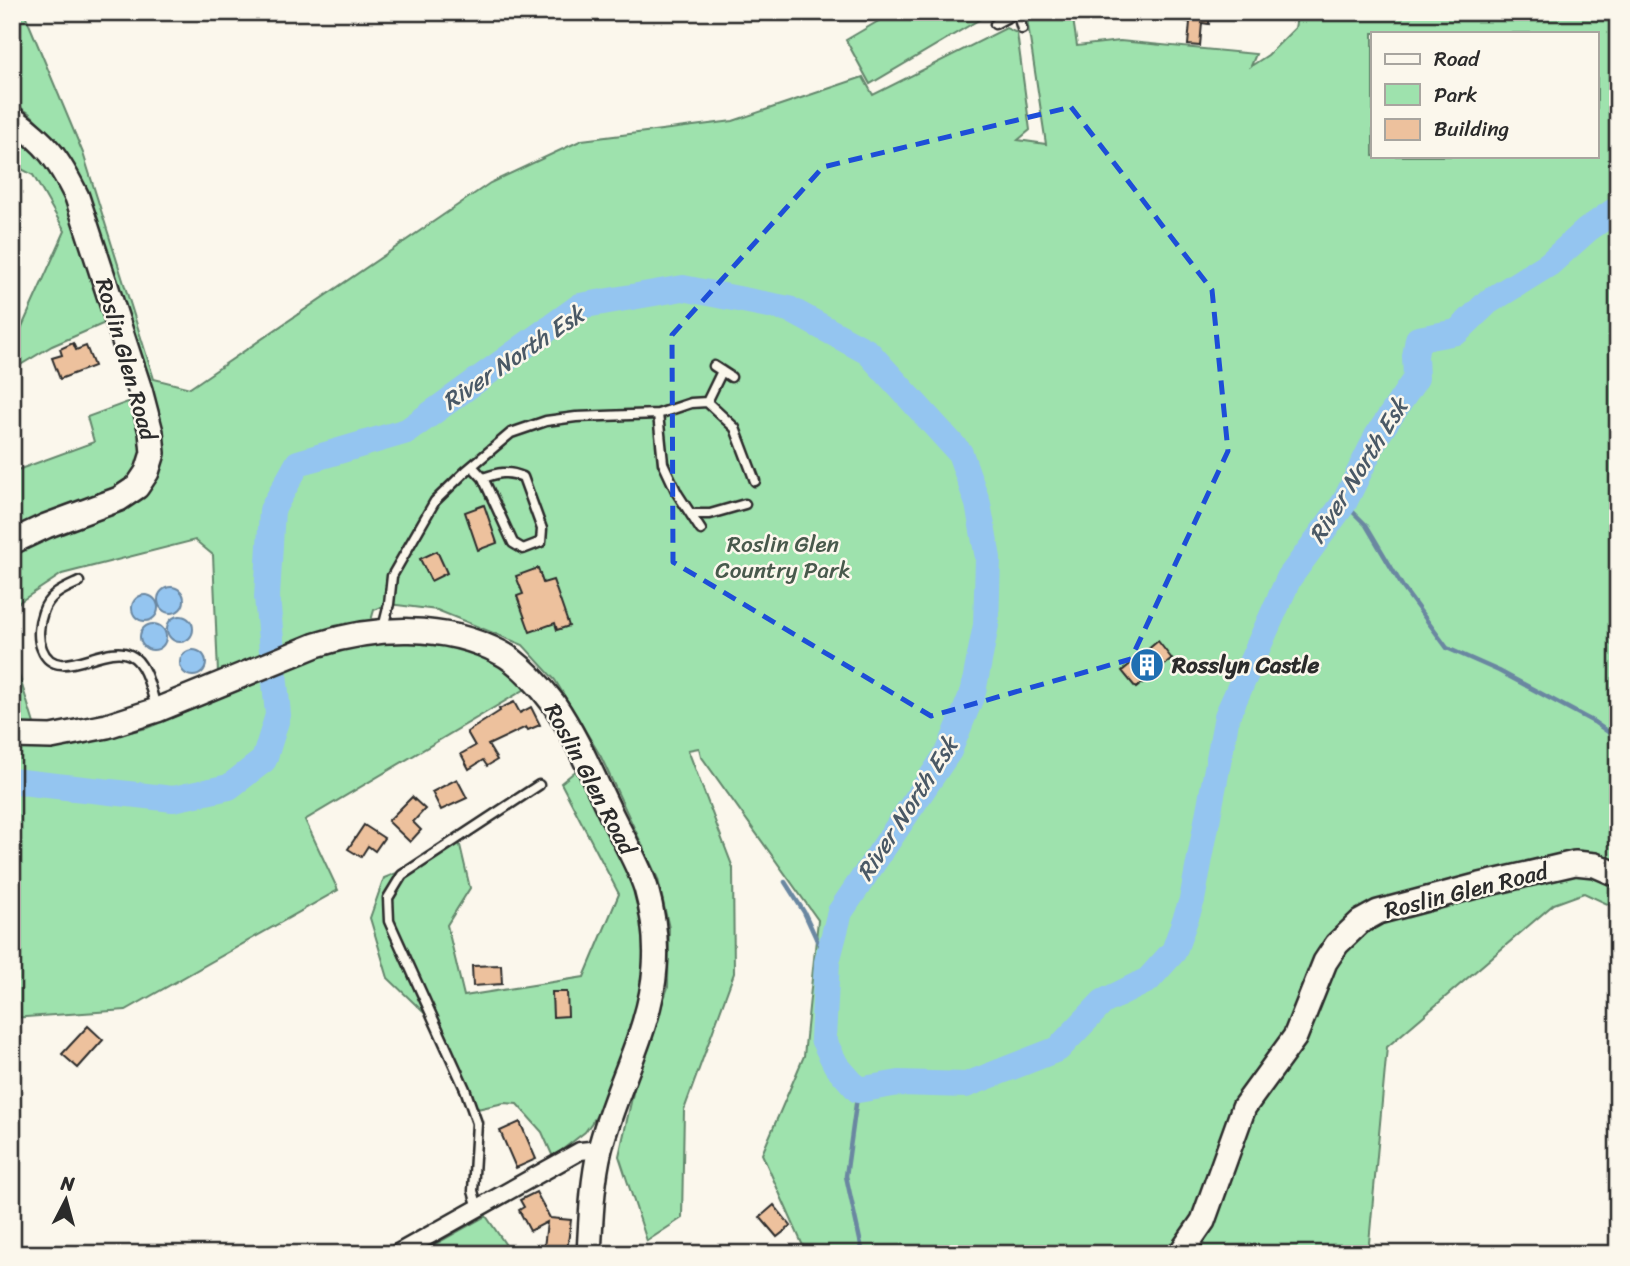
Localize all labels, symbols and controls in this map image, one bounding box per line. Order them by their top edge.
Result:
legend [1371,32,1598,158]
text: Road [1434,40,1481,78]
text: Park [1434,76,1477,114]
text: Building [1434,110,1510,148]
street label: Roslin Glen Road [83,273,169,447]
water label: River North Esk [433,293,596,421]
water label: River North Esk [1297,387,1421,552]
park label: Roslin Glen Country Park [715,524,851,591]
place label: Rosslyn Castle [1171,645,1320,686]
building icon: Rosslyn Castle [1128,646,1166,684]
street label: Roslin Glen Road [533,696,648,864]
water label: River North Esk [845,726,971,889]
street label: Roslin Glen Road [1380,850,1554,931]
north arrow [32,1164,102,1234]
text: N [58,1166,77,1201]

